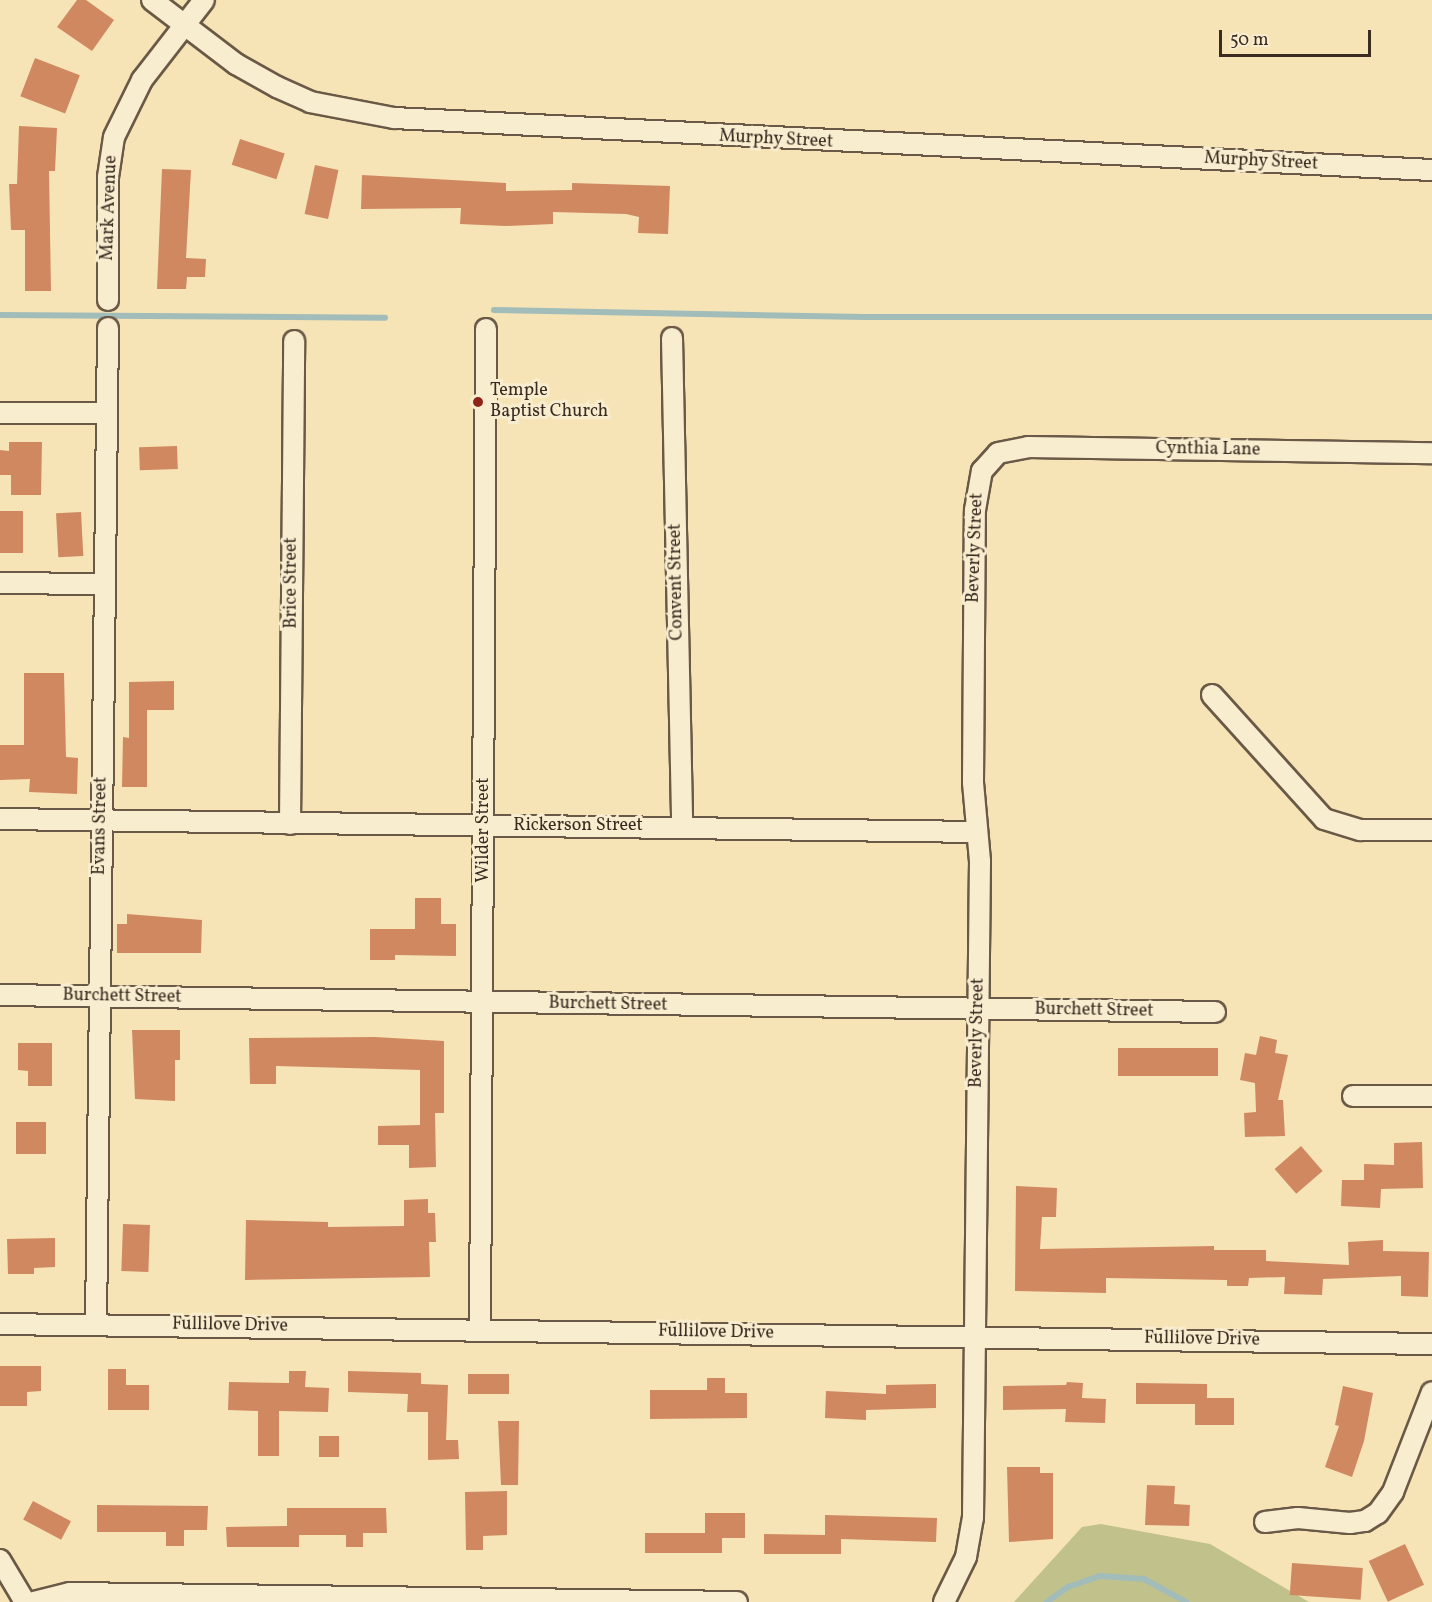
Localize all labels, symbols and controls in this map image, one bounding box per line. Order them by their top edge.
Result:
scale bar [1222,18,1374,56]
text: 50 m [1230,28,1269,53]
street label: Murphy Street [718,126,834,154]
street label: Murphy Street [1203,148,1319,176]
street label: Mark Avenue [97,155,123,261]
place label: Temple Baptist Church [490,381,608,424]
marker: Temple Baptist Church [471,395,485,409]
street label: Cynthia Lane [1155,438,1261,462]
street label: Beverly Street [963,492,989,604]
street label: Convent Street [665,523,689,641]
street label: Brice Street [281,537,303,629]
street label: Evans Street [89,777,113,875]
street label: Wilder Street [473,777,495,883]
street label: Rickerson Street [513,815,643,837]
street label: Beverly Street [966,977,990,1089]
street label: Burchett Street [62,985,182,1009]
street label: Burchett Street [548,993,668,1017]
street label: Burchett Street [1034,999,1154,1023]
street label: Fullilove Drive [172,1314,288,1338]
street label: Fullilove Drive [658,1321,774,1345]
street label: Fullilove Drive [1144,1328,1260,1352]

